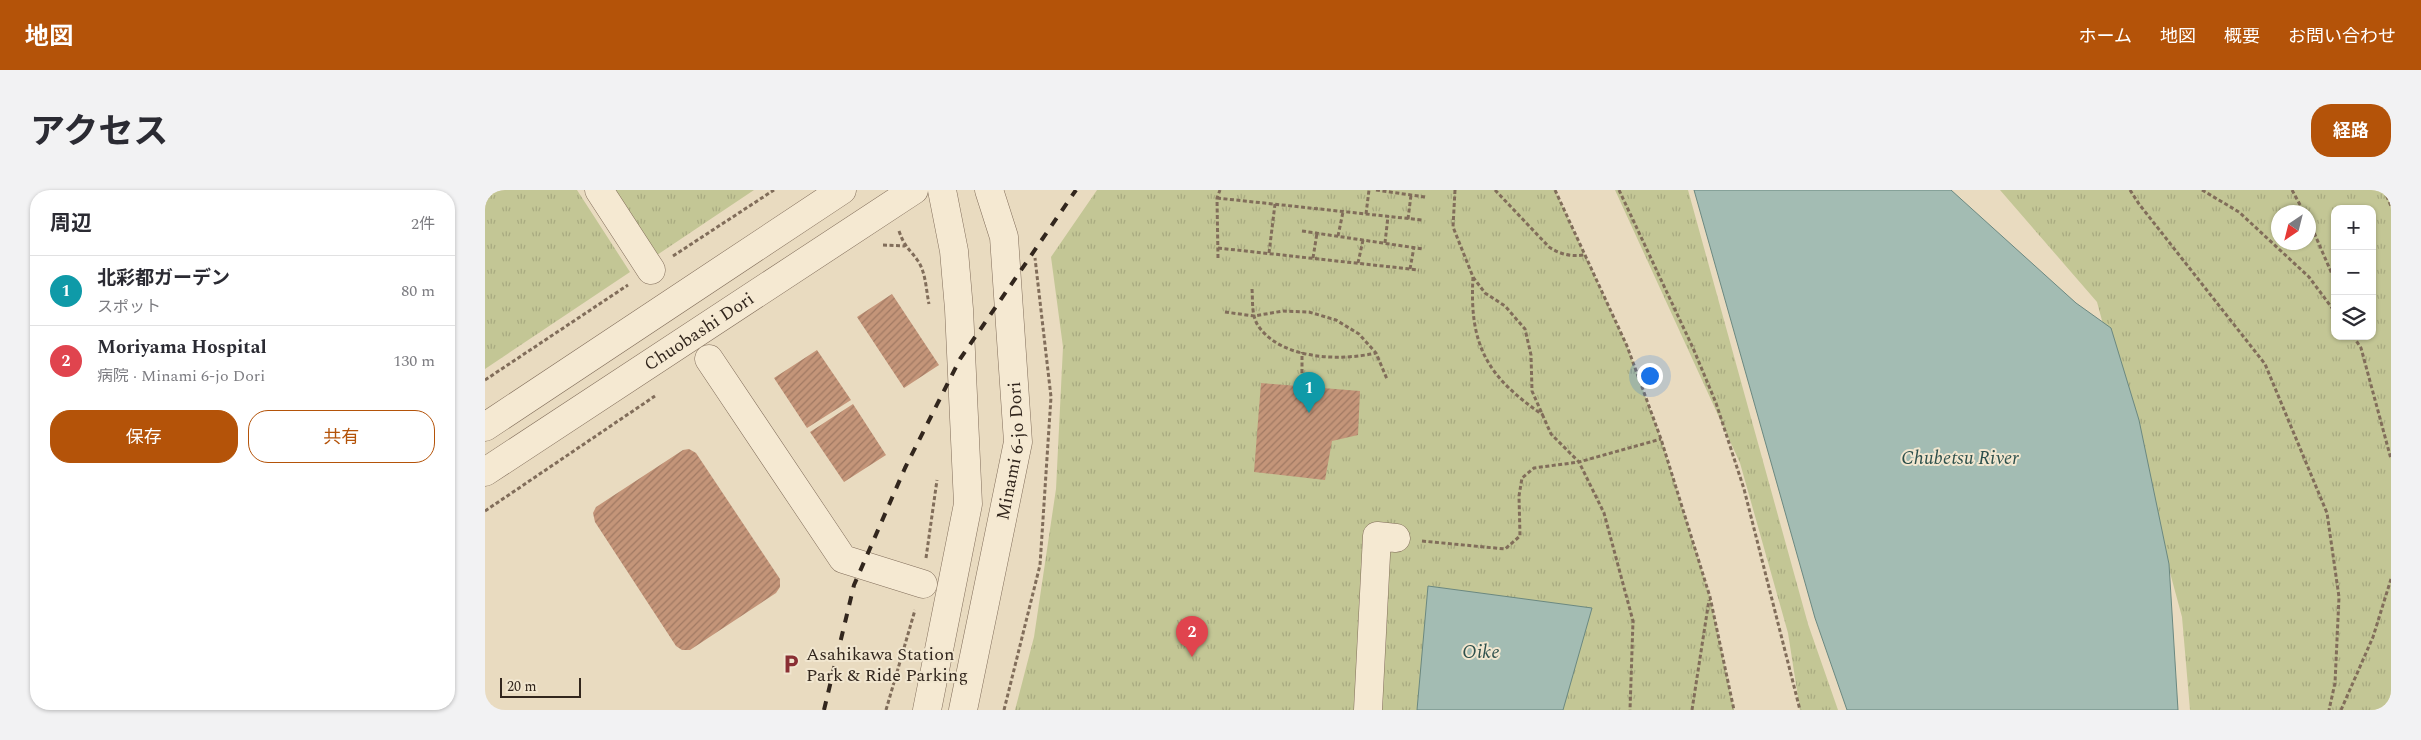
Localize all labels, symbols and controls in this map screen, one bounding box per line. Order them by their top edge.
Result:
text: 地図 [25,19,73,55]
text: ホーム [2079,23,2132,50]
text: 地図 [2160,23,2196,50]
text: 概要 [2224,23,2260,50]
text: お問い合わせ [2288,23,2396,50]
button: 経路 [2311,104,2391,157]
text: アクセス [30,106,168,159]
north arrow [2271,205,2316,250]
map controls [2331,205,2376,340]
button: + [2331,205,2376,250]
text: 周辺 [50,208,92,240]
text: 2件 [411,212,435,236]
button: − [2331,250,2376,295]
text: 北彩都ガーデン [97,264,230,293]
text: 1 [62,279,70,303]
text: 80 m [401,279,435,303]
street label: Chuobashi Dori [639,286,760,378]
text: スポット [97,295,161,319]
button: layers [2331,295,2376,340]
text: Moriyama Hospital [97,333,267,362]
text: 2 [62,349,70,373]
text: 130 m [393,349,435,373]
your location [1637,363,1663,389]
text: 病院 · Minami 6-jo Dori [97,364,265,388]
pin: 1 [1293,372,1325,413]
street label: Minami 6-jo Dori [989,381,1032,523]
button: 保存 [50,410,238,463]
button: 共有 [248,410,435,463]
water label: Chubetsu River [1901,444,2019,473]
pin: 2 [1176,616,1208,657]
water label: Oike [1462,638,1500,667]
place label: Asahikawa Station Park & Ride Parking [806,641,968,689]
parking icon: Asahikawa Station Park & Ride Parking [780,653,802,675]
scale bar [500,675,581,698]
text: 20 m [507,676,537,697]

